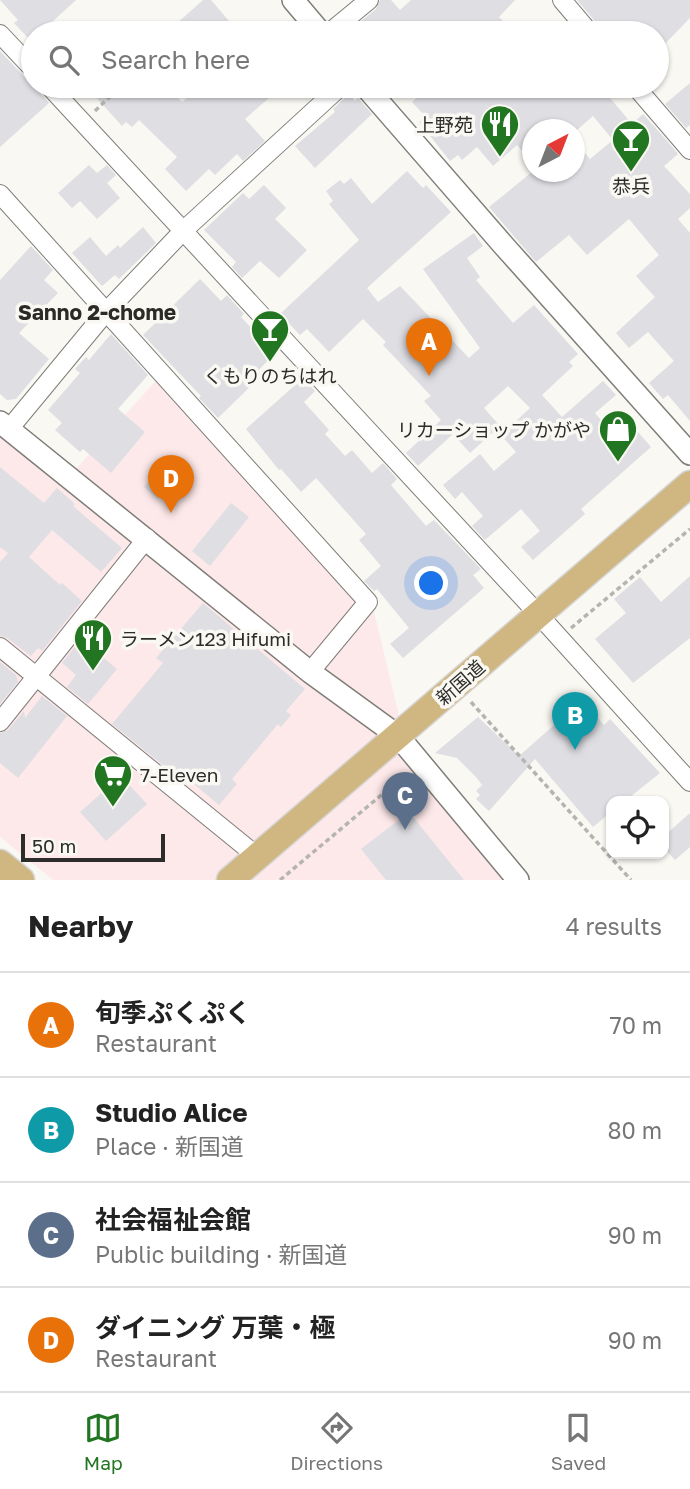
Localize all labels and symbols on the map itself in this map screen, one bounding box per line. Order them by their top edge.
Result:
restaurant icon: 上野苑 [479,103,521,158]
place label: 上野苑 [416,113,473,136]
bar icon: 恭兵 [610,118,652,173]
north arrow [522,119,585,182]
place label: 恭兵 [612,174,650,197]
district label: Sanno 2-chome [18,299,176,325]
bar icon: くもりのちはれ [249,308,291,363]
pin: A [406,318,452,376]
place label: くもりのちはれ [203,364,337,387]
shop icon: リカーショップ かがや [597,408,639,463]
place label: リカーショップ かがや [397,418,591,441]
pin: D [148,455,194,513]
your location [414,566,448,600]
restaurant icon: ラーメン123 Hifumi [72,617,114,672]
place label: ラーメン123 Hifumi [120,627,291,650]
street label: 新国道 [431,655,489,709]
pin: B [552,692,598,750]
supermarket icon: 7-Eleven [92,753,134,808]
place label: 7-Eleven [140,763,218,786]
pin: C [382,772,428,830]
scale bar [21,831,164,863]

